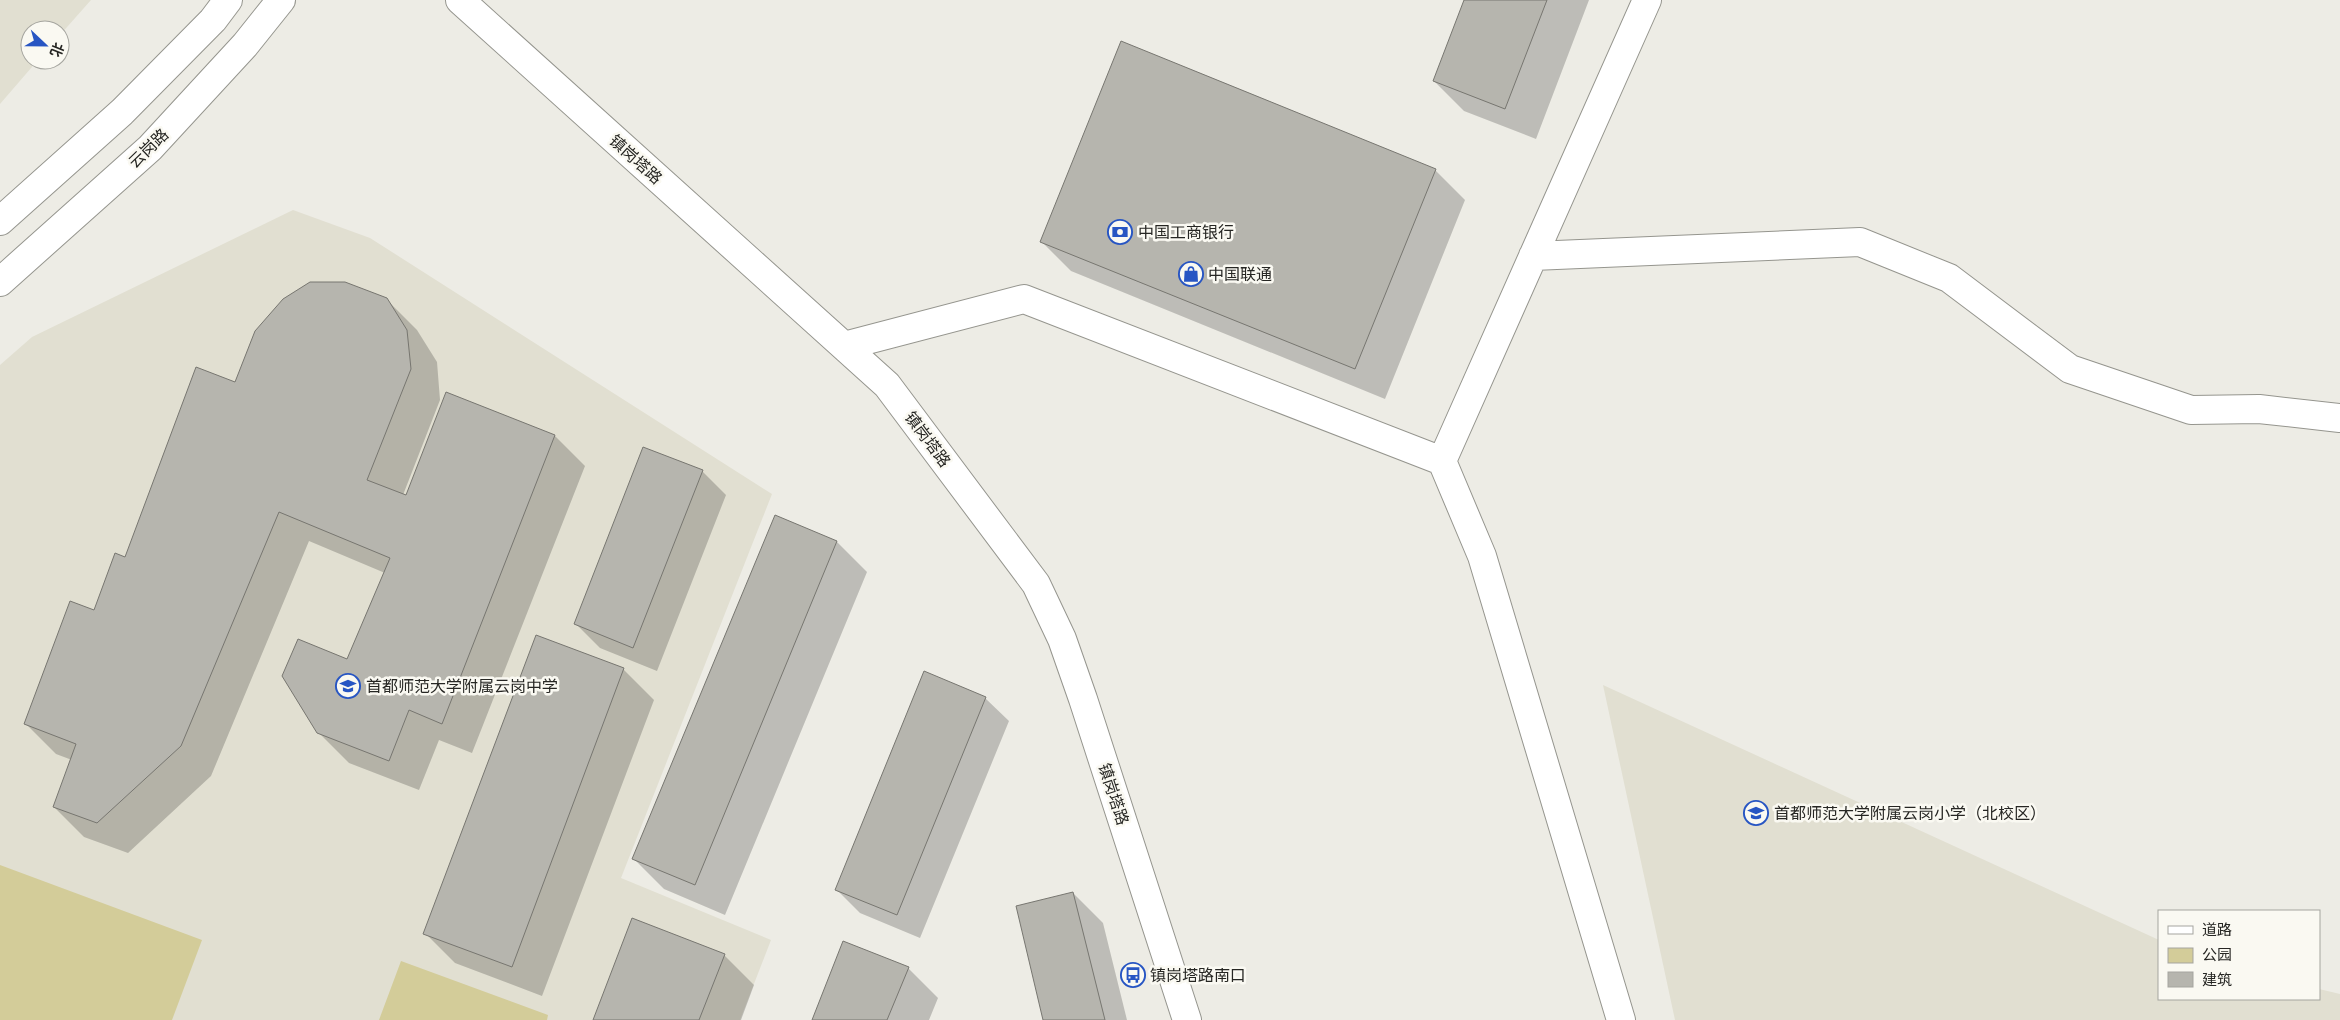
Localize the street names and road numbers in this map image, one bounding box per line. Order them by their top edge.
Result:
street label: 云岗路 [124,125,172,171]
street label: 镇岗塔路 [606,131,666,187]
street label: 镇岗塔路 [902,408,954,470]
street label: 镇岗塔路 [1096,761,1132,827]

